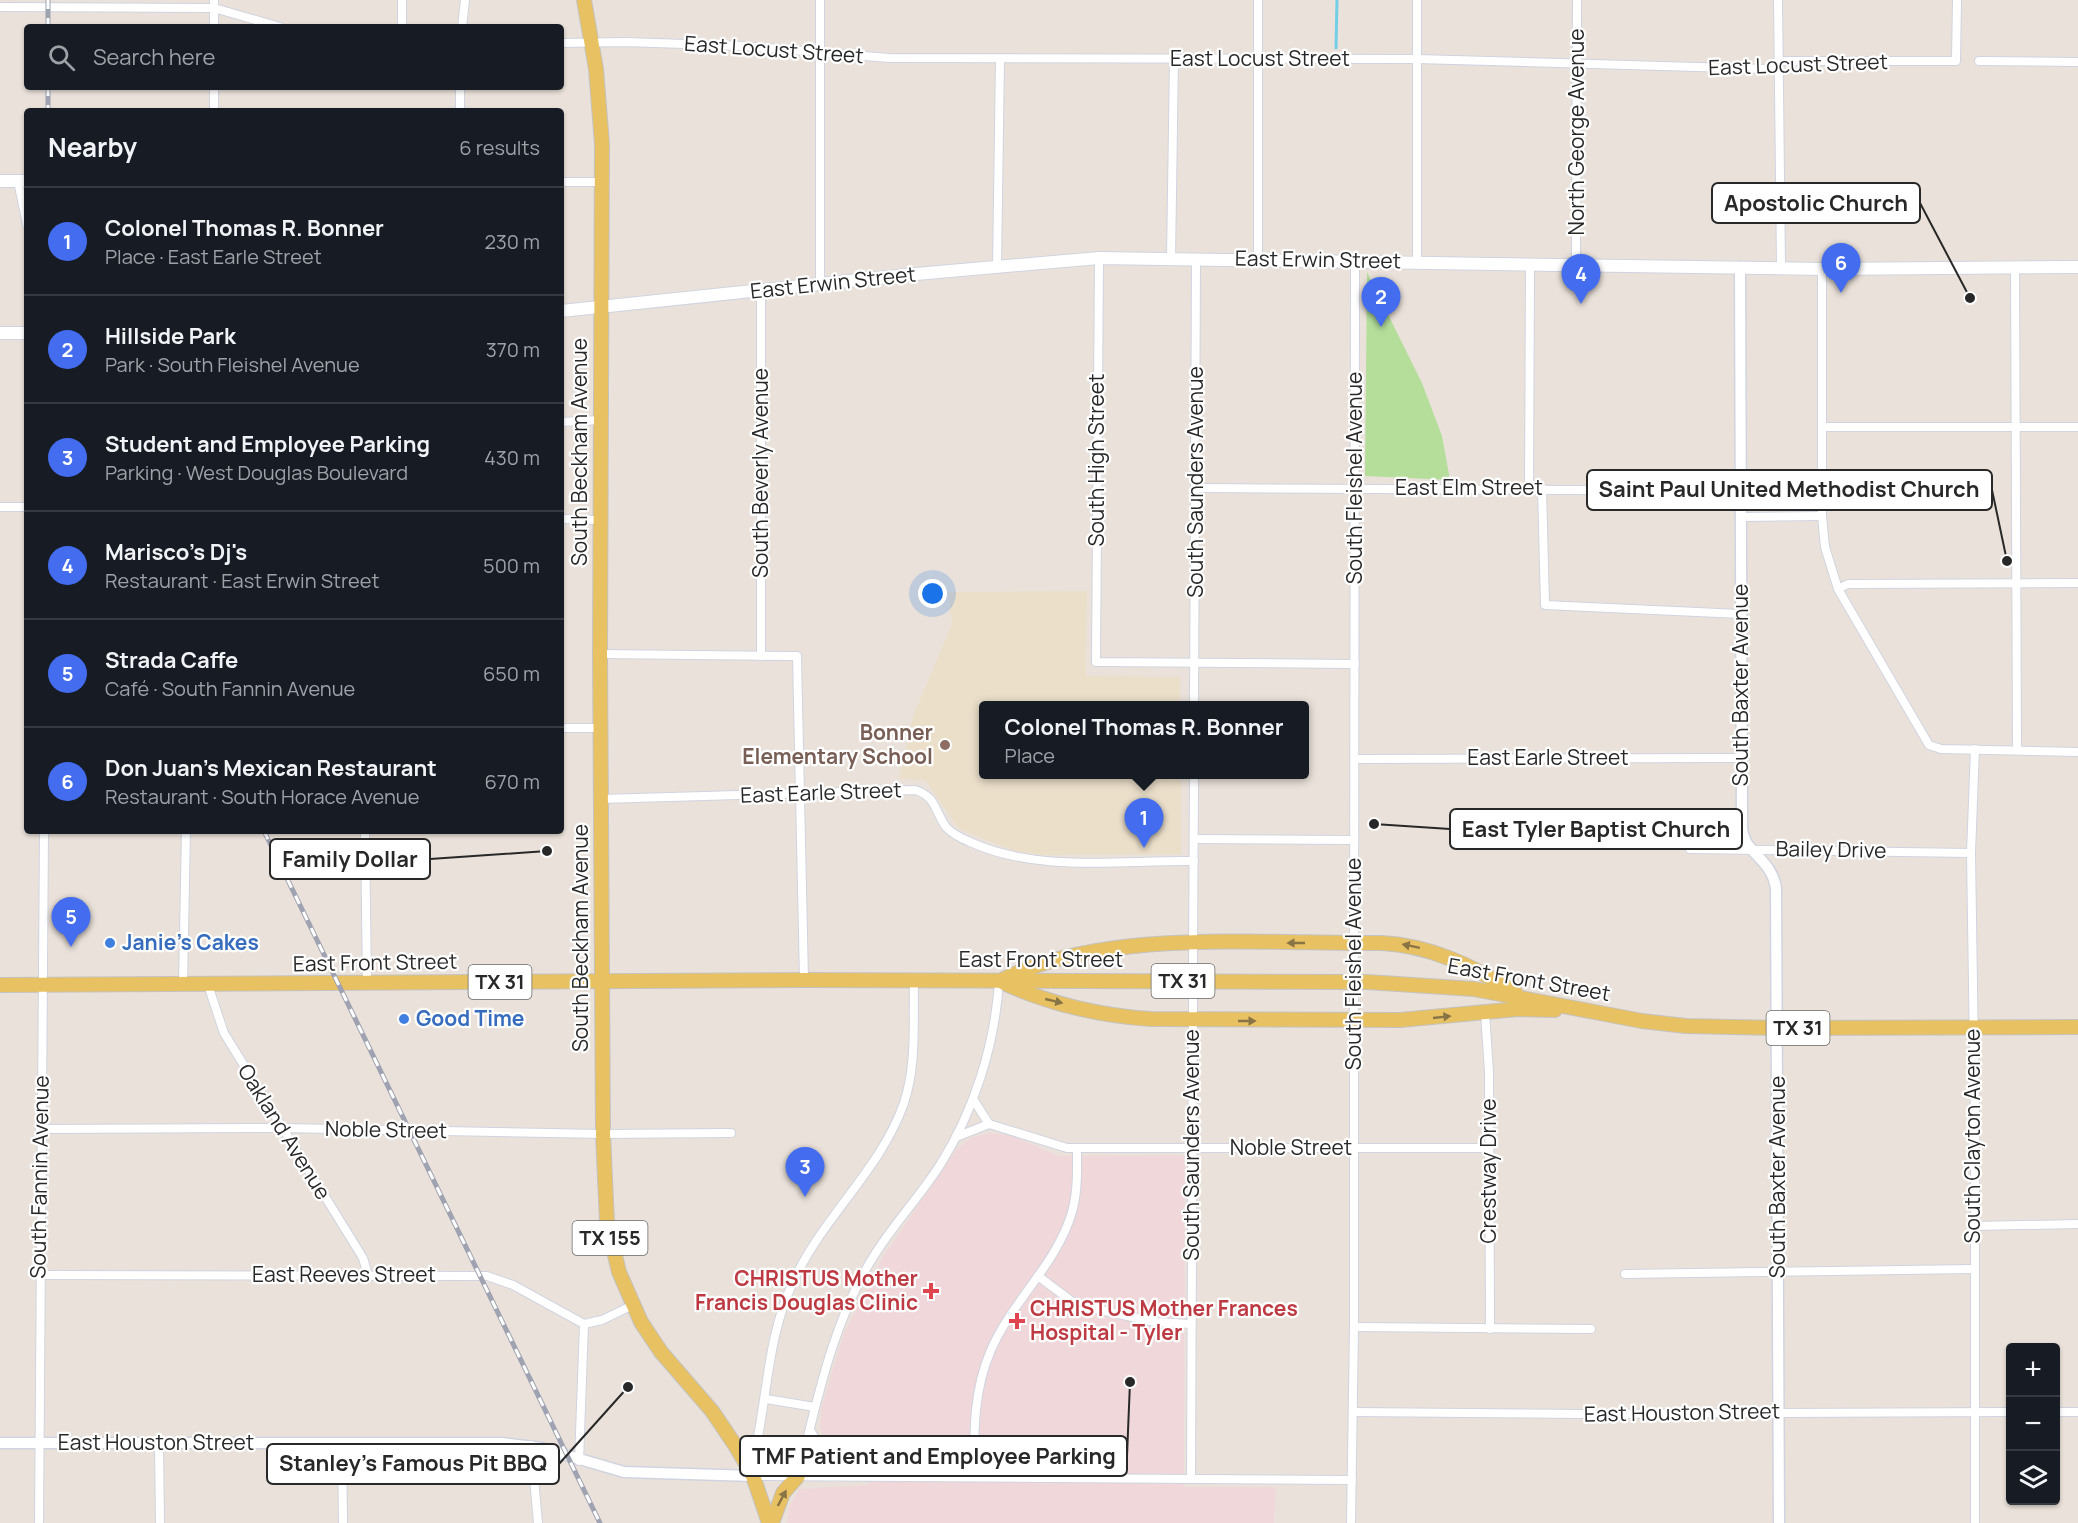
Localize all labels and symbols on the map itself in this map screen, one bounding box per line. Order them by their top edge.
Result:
street label: East Locust Street [683,29,865,69]
street label: North George Avenue [1562,29,1590,235]
street label: East Locust Street [1170,44,1350,72]
street label: East Locust Street [1708,47,1888,81]
callout: Apostolic Church [1712,183,1920,223]
text: Apostolic Church [1724,188,1908,218]
street label: East Erwin Street [1235,244,1401,274]
pin: 6 [1822,244,1860,293]
pin: 4 [1562,254,1600,304]
street label: East Erwin Street [749,259,917,305]
pin: 2 [1362,278,1400,327]
street label: South Beckham Avenue [565,338,593,566]
street label: South Saunders Avenue [1181,366,1209,598]
street label: South Beverly Avenue [746,368,774,578]
street label: South Fleishel Avenue [1340,372,1368,584]
street label: South High Street [1082,374,1110,547]
callout: Saint Paul United Methodist Church [1587,470,1992,510]
street label: East Elm Street [1395,473,1543,501]
text: Saint Paul United Methodist Church [1599,474,1979,504]
your location [918,579,947,608]
street label: South Baxter Avenue [1726,584,1754,786]
place label: Bonner Elementary School [742,718,933,770]
marker: Bonner Elementary School [938,738,952,752]
street label: East Earle Street [1467,743,1629,771]
street label: East Earle Street [740,775,902,809]
pin: 1 [1124,798,1164,848]
callout: East Tyler Baptist Church [1450,809,1742,849]
text: East Tyler Baptist Church [1462,814,1730,844]
street label: South Beckham Avenue [566,824,594,1052]
street label: Bailey Drive [1775,834,1887,864]
callout: Family Dollar [270,839,430,879]
text: Family Dollar [282,844,418,874]
street label: South Fleishel Avenue [1339,858,1367,1070]
pin: 5 [52,898,90,947]
place label: Janie's Cakes [122,928,259,956]
marker: Janie's Cakes [103,936,117,950]
one-way arrow [1287,938,1306,948]
one-way arrow [1402,941,1421,951]
street label: East Front Street [959,945,1123,973]
street label: East Front Street [293,947,457,977]
street label: East Front Street [1446,951,1613,1007]
road number: TX 31 [1152,964,1214,998]
road number: TX 31 [468,965,532,999]
one-way arrow [1045,997,1063,1007]
place label: Good Time [416,1004,524,1032]
road number: TX 31 [1766,1011,1830,1045]
marker: Good Time [397,1012,411,1026]
one-way arrow [1433,1012,1452,1022]
one-way arrow [1238,1016,1257,1026]
street label: South Saunders Avenue [1177,1029,1205,1261]
street label: South Clayton Avenue [1958,1029,1986,1243]
street label: Oakland Avenue [232,1058,338,1205]
street label: South Fannin Avenue [23,1075,55,1279]
street label: South Baxter Avenue [1763,1076,1791,1278]
street label: Crestway Drive [1474,1099,1502,1244]
street label: Noble Street [325,1114,447,1144]
street label: Noble Street [1230,1133,1352,1161]
pin: 3 [786,1148,824,1197]
road number: TX 155 [572,1221,648,1255]
street label: East Reeves Street [252,1260,436,1288]
place label: CHRISTUS Mother Francis Douglas Clinic [695,1264,918,1316]
marker: CHRISTUS Mother Francis Douglas Clinic [922,1282,940,1300]
place label: CHRISTUS Mother Frances Hospital - Tyler [1030,1294,1298,1346]
marker: CHRISTUS Mother Frances Hospital - Tyler [1008,1312,1026,1330]
street label: East Houston Street [1584,1396,1780,1428]
street label: East Houston Street [58,1428,254,1456]
callout: TMF Patient and Employee Parking [740,1436,1127,1476]
text: TMF Patient and Employee Parking [752,1441,1116,1471]
callout: Stanley's Famous Pit BBQ [267,1444,559,1484]
text: Stanley's Famous Pit BBQ [279,1448,547,1478]
one-way arrow [777,1489,786,1506]

